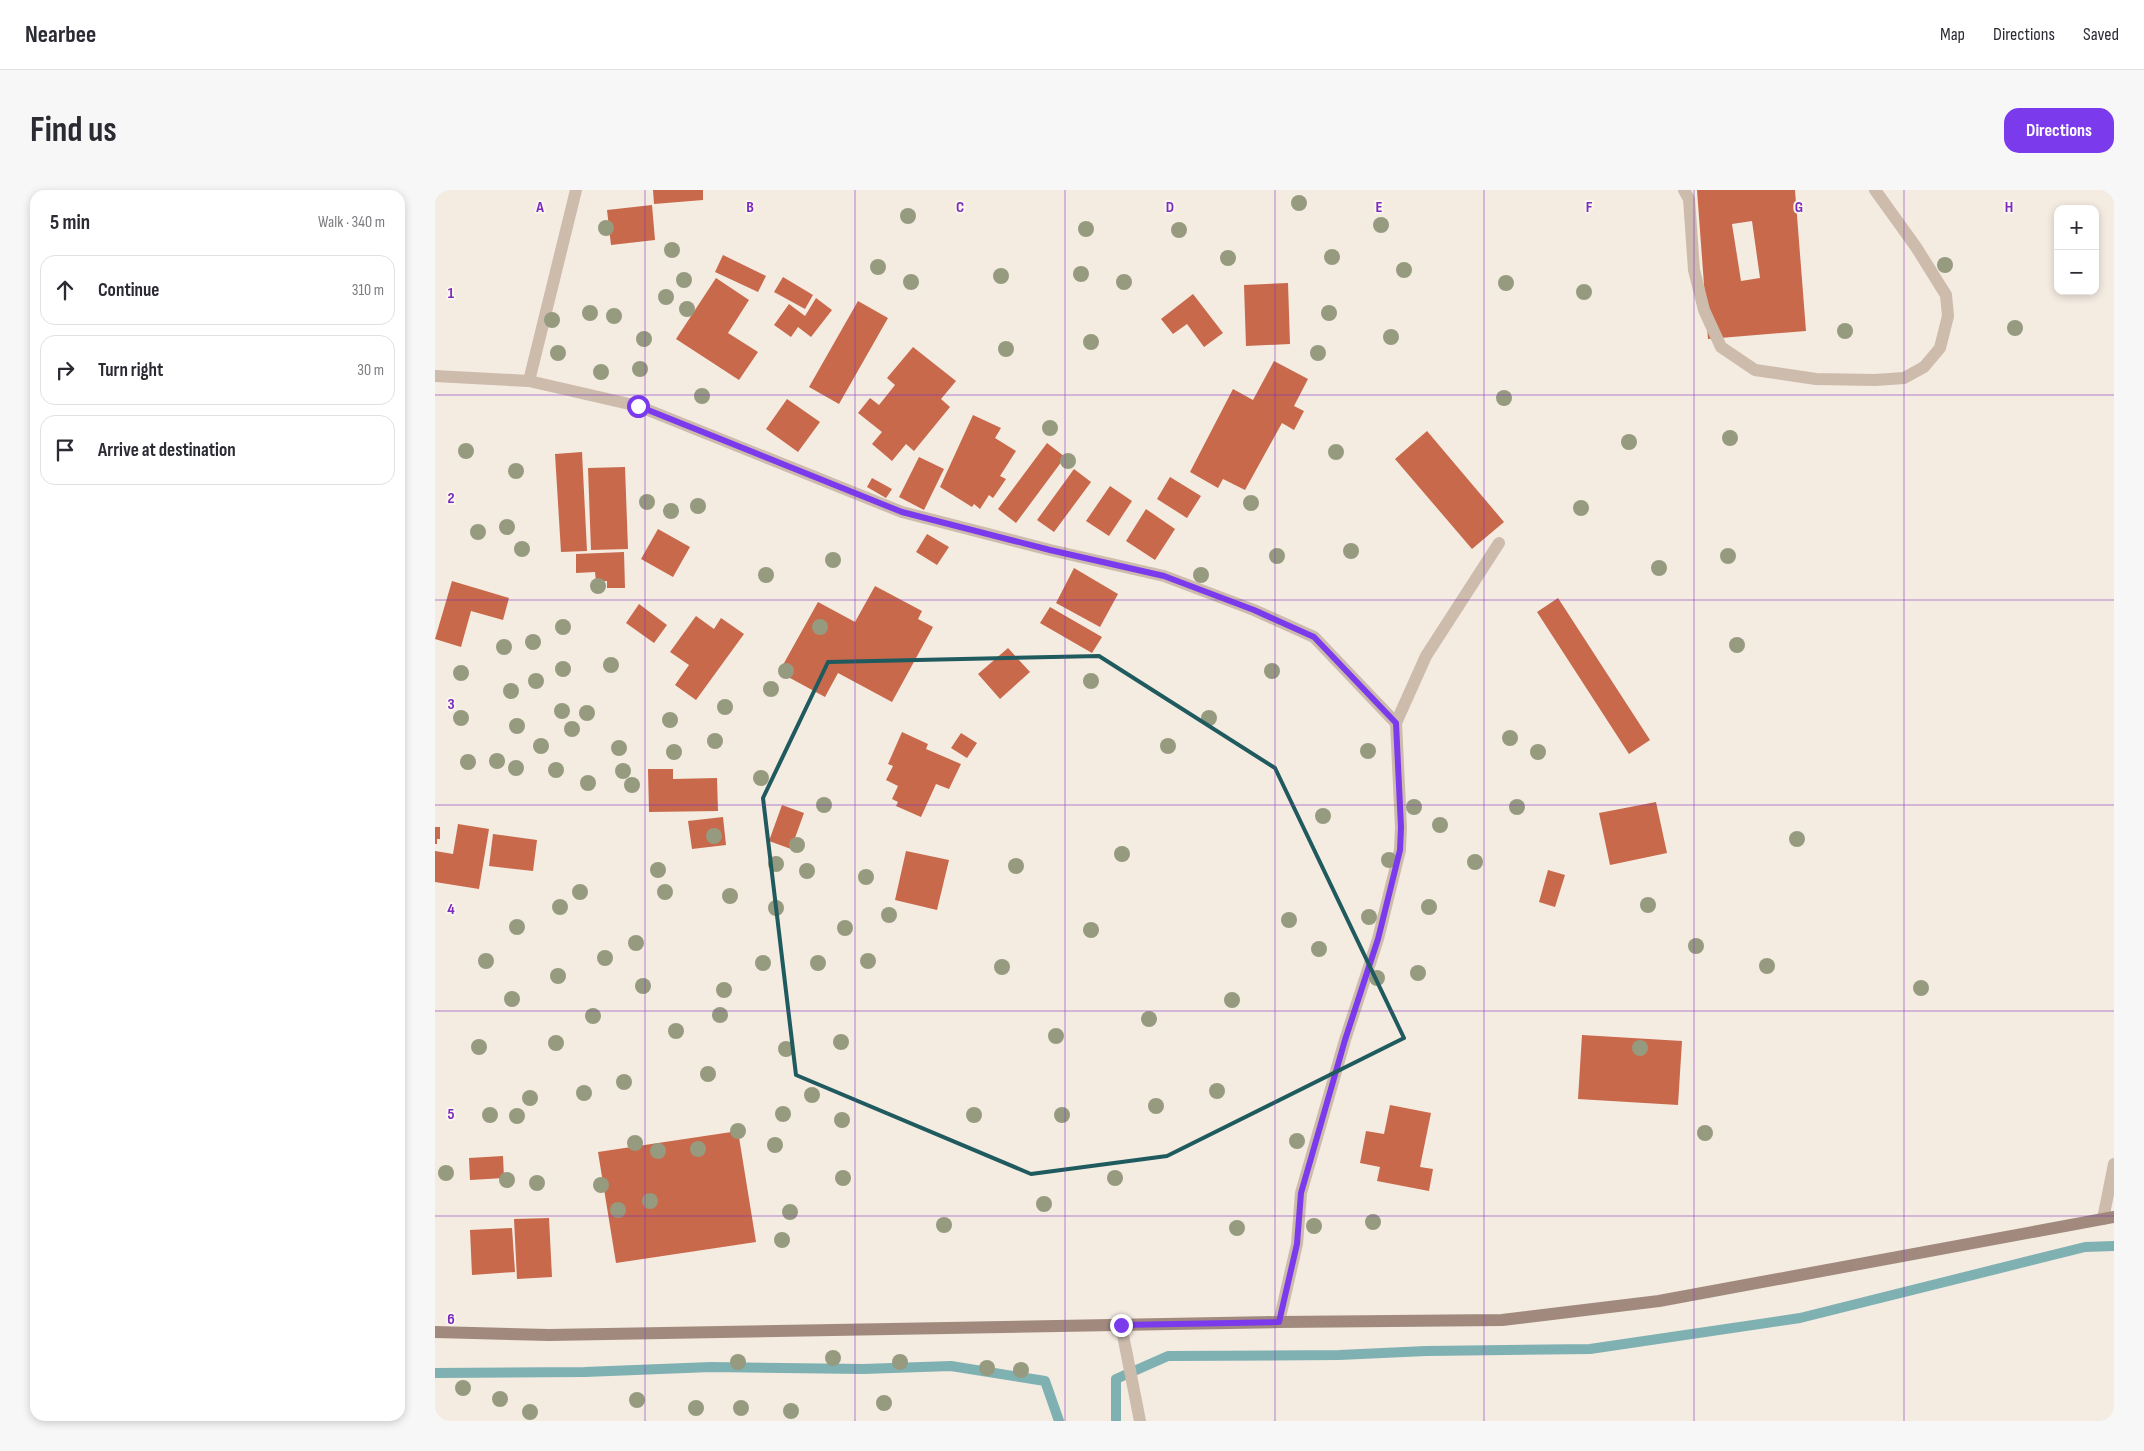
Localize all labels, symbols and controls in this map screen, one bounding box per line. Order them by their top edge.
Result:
text: Nearbee [25,20,96,49]
text: Map [1940,24,1965,45]
text: Directions [1993,24,2055,45]
text: Saved [2083,24,2119,45]
button: Directions [2004,108,2114,153]
text: Find us [30,109,117,152]
text: A [535,198,544,217]
text: B [746,198,754,217]
text: C [956,198,964,217]
text: D [1166,198,1174,217]
text: E [1376,198,1383,217]
text: F [1586,198,1593,217]
text: G [1795,198,1803,217]
text: H [2005,198,2013,217]
map controls [2054,205,2099,295]
button: + [2054,205,2099,250]
text: 5 min [50,210,90,235]
text: Walk · 340 m [318,213,385,232]
button: − [2054,250,2099,295]
icon: ahead [51,276,79,304]
text: Continue [98,279,159,302]
text: 310 m [352,281,384,300]
text: 1 [448,284,455,303]
icon: right [51,356,79,384]
text: Turn right [98,359,163,382]
text: 30 m [357,361,384,380]
route start [627,395,650,418]
icon: arrive [51,436,79,464]
text: Arrive at destination [98,439,236,462]
text: 2 [447,489,455,508]
text: 3 [447,695,455,714]
text: 4 [447,900,455,919]
text: 5 [447,1105,455,1124]
text: 6 [447,1310,455,1329]
route end [1110,1314,1133,1337]

